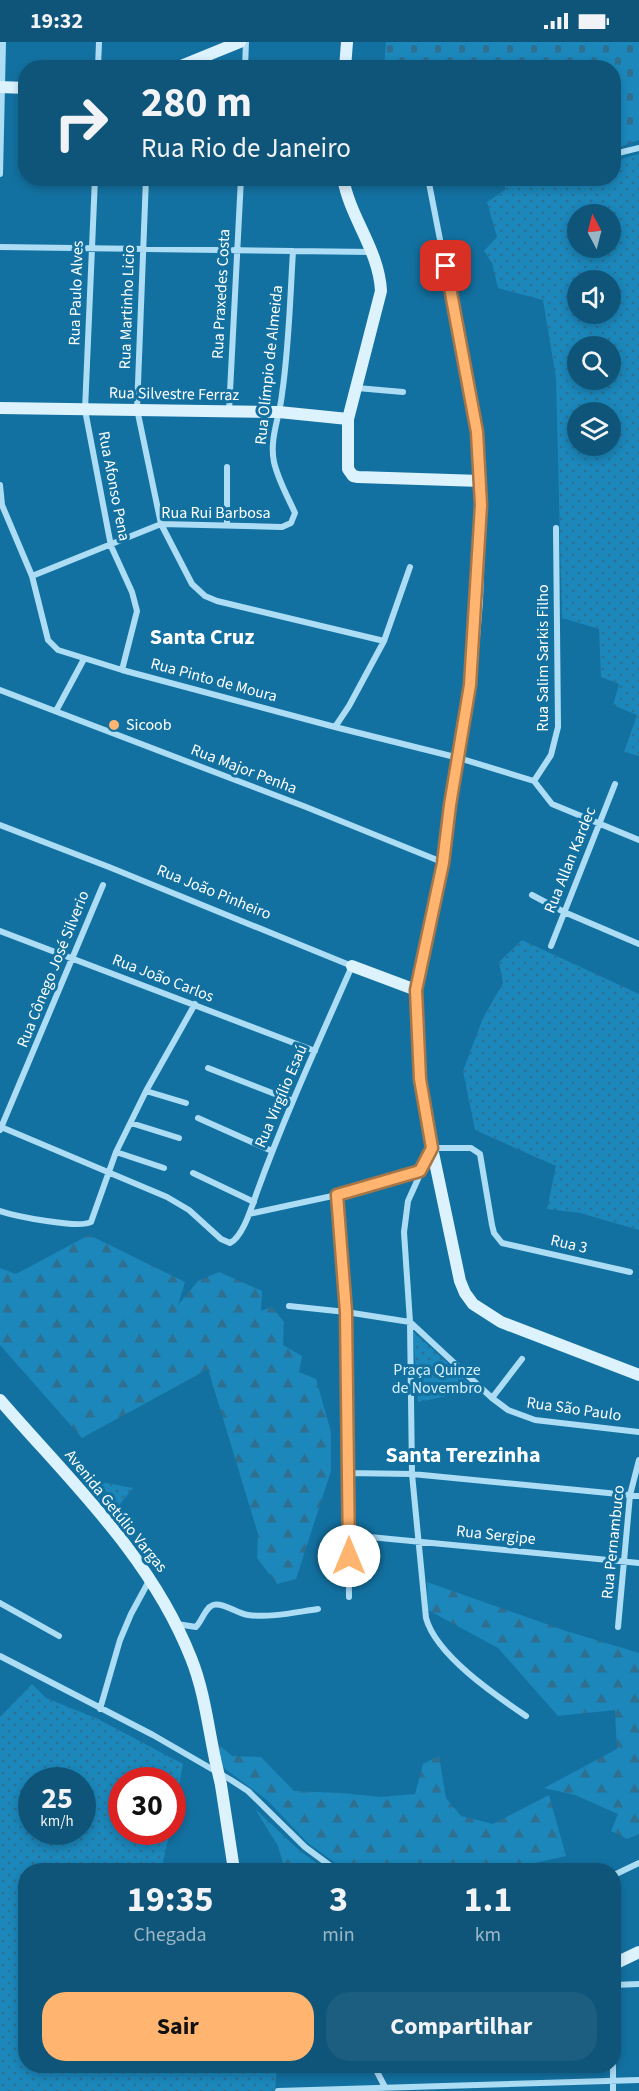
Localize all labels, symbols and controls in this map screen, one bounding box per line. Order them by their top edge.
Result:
text: 19:32 [30,5,83,37]
text: 280 m [141,73,252,133]
icon: right [42,84,120,162]
text: Rua Rio de Janeiro [141,129,351,168]
north arrow [567,204,621,258]
map controls [567,204,621,456]
street label: Rua Praxedes Costa [207,228,235,360]
street label: Rua Paulo Alves [63,240,89,346]
pin [420,240,471,291]
street label: Rua Martinho Licio [114,244,140,370]
icon: arrive [429,249,462,282]
button: sound [567,270,621,324]
street label: Rua Olímpio de Almeida [250,284,288,446]
button: search [567,336,621,390]
street label: Rua Silvestre Ferraz [109,382,240,406]
button: layers [567,402,621,456]
street label: Rua Afonso Pena [93,429,135,543]
street label: Rua Rui Barbosa [161,502,271,524]
street label: Rua Salim Sarkis Filho [532,584,554,732]
district label: Santa Cruz [150,621,254,653]
street label: Rua Pinto de Moura [148,653,280,707]
place label: Sicoob [126,714,172,736]
marker: Sicoob [107,718,121,732]
street label: Rua Major Penha [188,739,300,799]
street label: Rua Allan Kardec [539,804,601,916]
street label: Rua João Pinheiro [154,859,274,925]
street label: Rua Cônego José Silverio [11,887,95,1051]
street label: Rua João Carlos [109,949,217,1008]
street label: Rua Virgílio Esaú [249,1041,313,1151]
street label: Rua 3 [548,1229,590,1259]
park label: Praça Quinze de Novembro [392,1359,482,1399]
street label: Rua São Paulo [525,1391,623,1427]
district label: Santa Terezinha [385,1439,541,1471]
street label: Avenida Getúlio Vargas [60,1445,173,1577]
street label: Rua Pernambuco [596,1484,630,1600]
street label: Rua Sergipe [455,1520,537,1550]
position arrow [317,1524,381,1588]
speed limit sign: 30 [108,1767,186,1845]
text: 25 [41,1777,73,1820]
text: km/h [40,1811,74,1832]
text: 19:35 [127,1874,214,1925]
text: 3 [329,1874,348,1925]
text: 1.1 [463,1874,512,1925]
text: Chegada [134,1921,207,1949]
text: min [322,1921,355,1949]
text: km [475,1921,501,1949]
button: Sair [42,1992,314,2061]
button: Compartilhar [326,1992,597,2061]

